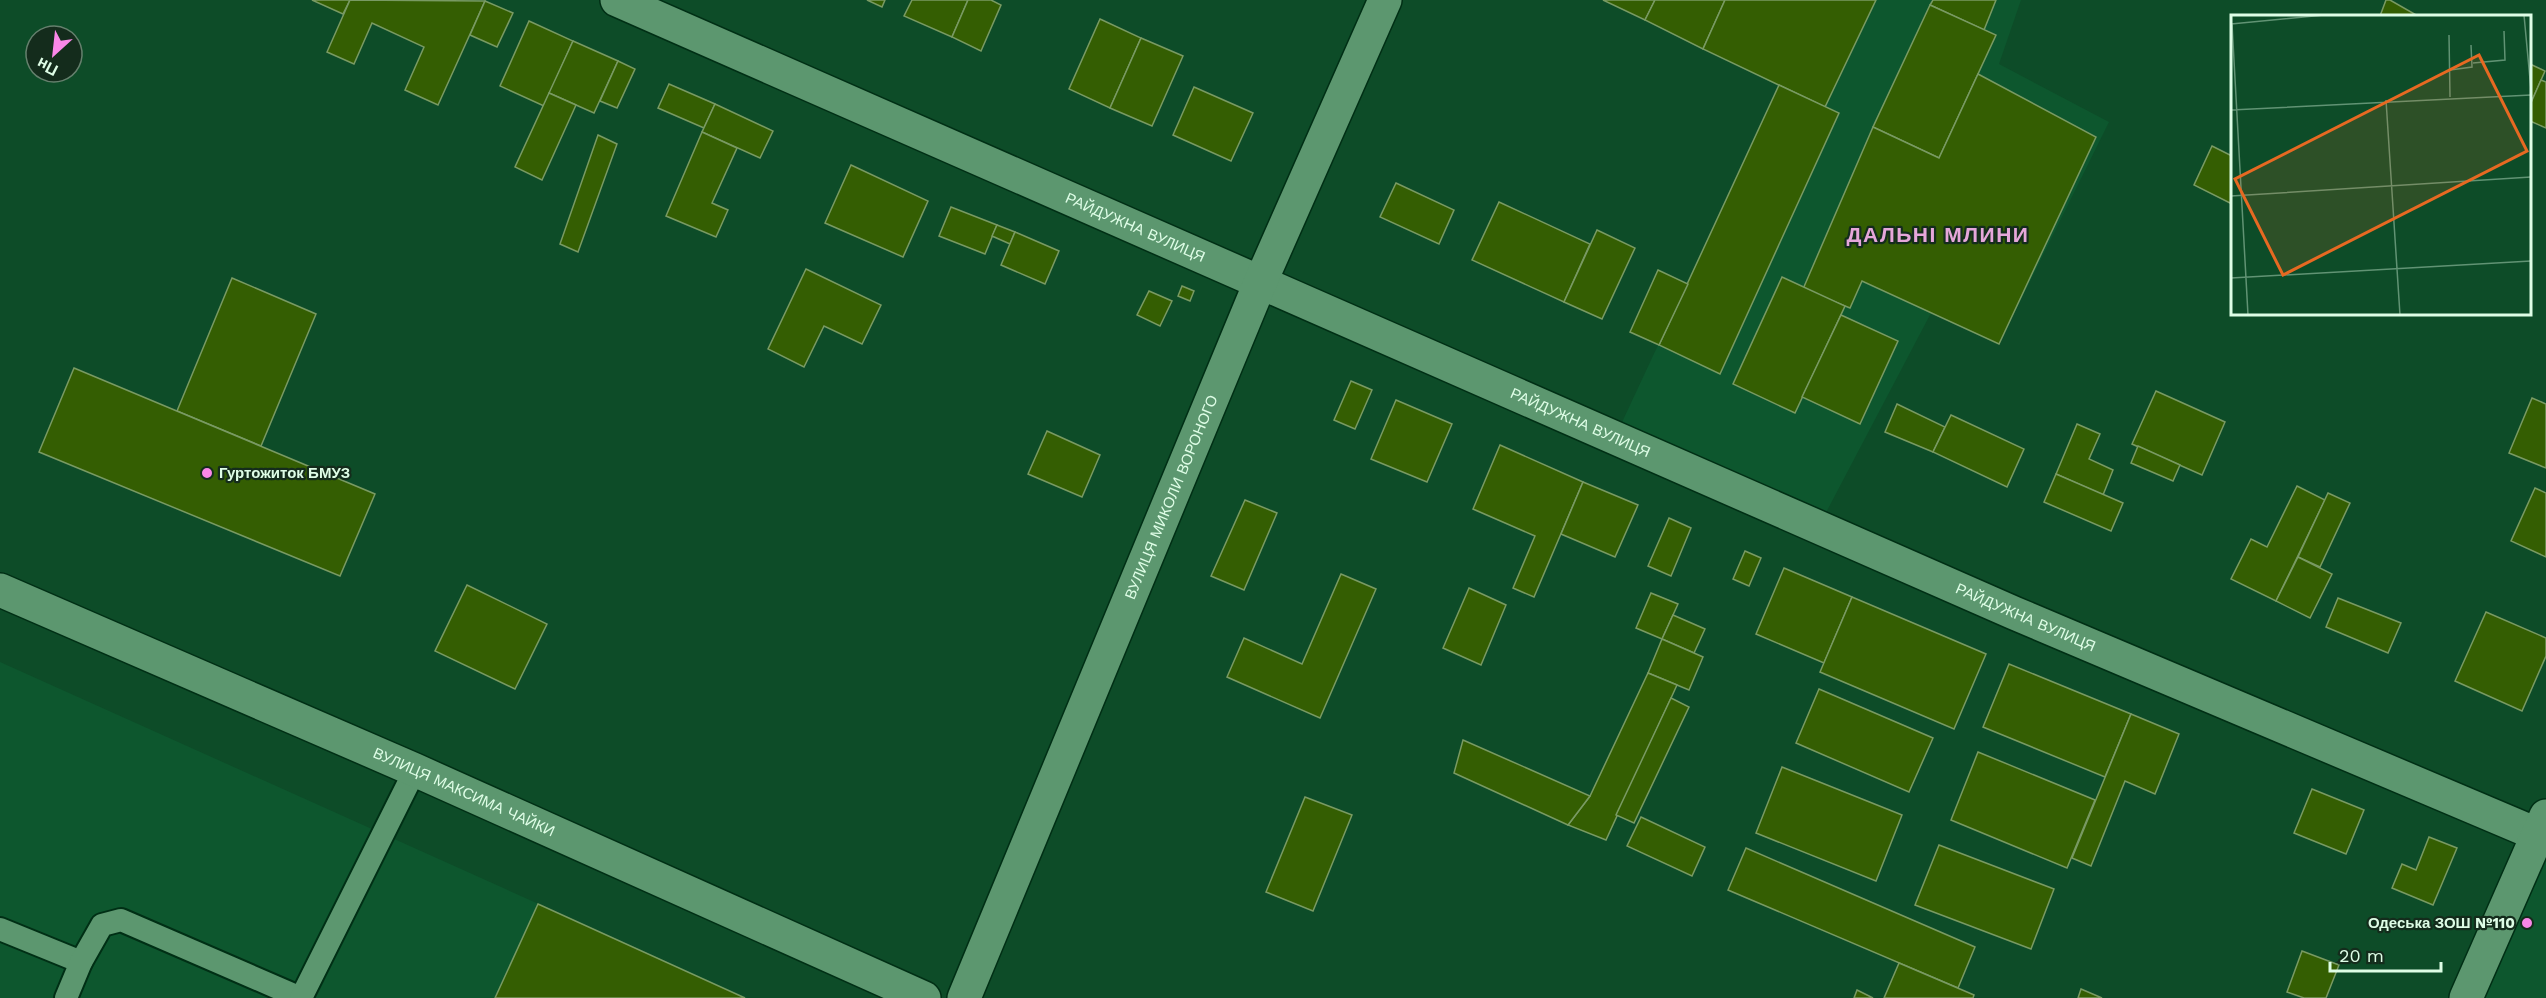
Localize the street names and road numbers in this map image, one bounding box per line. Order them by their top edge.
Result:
street label: РАЙДУЖНА ВУЛИЦЯ [1063,189,1208,266]
street label: РАЙДУЖНА ВУЛИЦЯ [1508,384,1653,461]
street label: ВУЛИЦЯ МИКОЛИ ВОРОНОГО [1121,392,1222,602]
street label: РАЙДУЖНА ВУЛИЦЯ [1953,579,2098,655]
street label: ВУЛИЦЯ МАКСИМА ЧАЙКИ [370,744,558,840]

